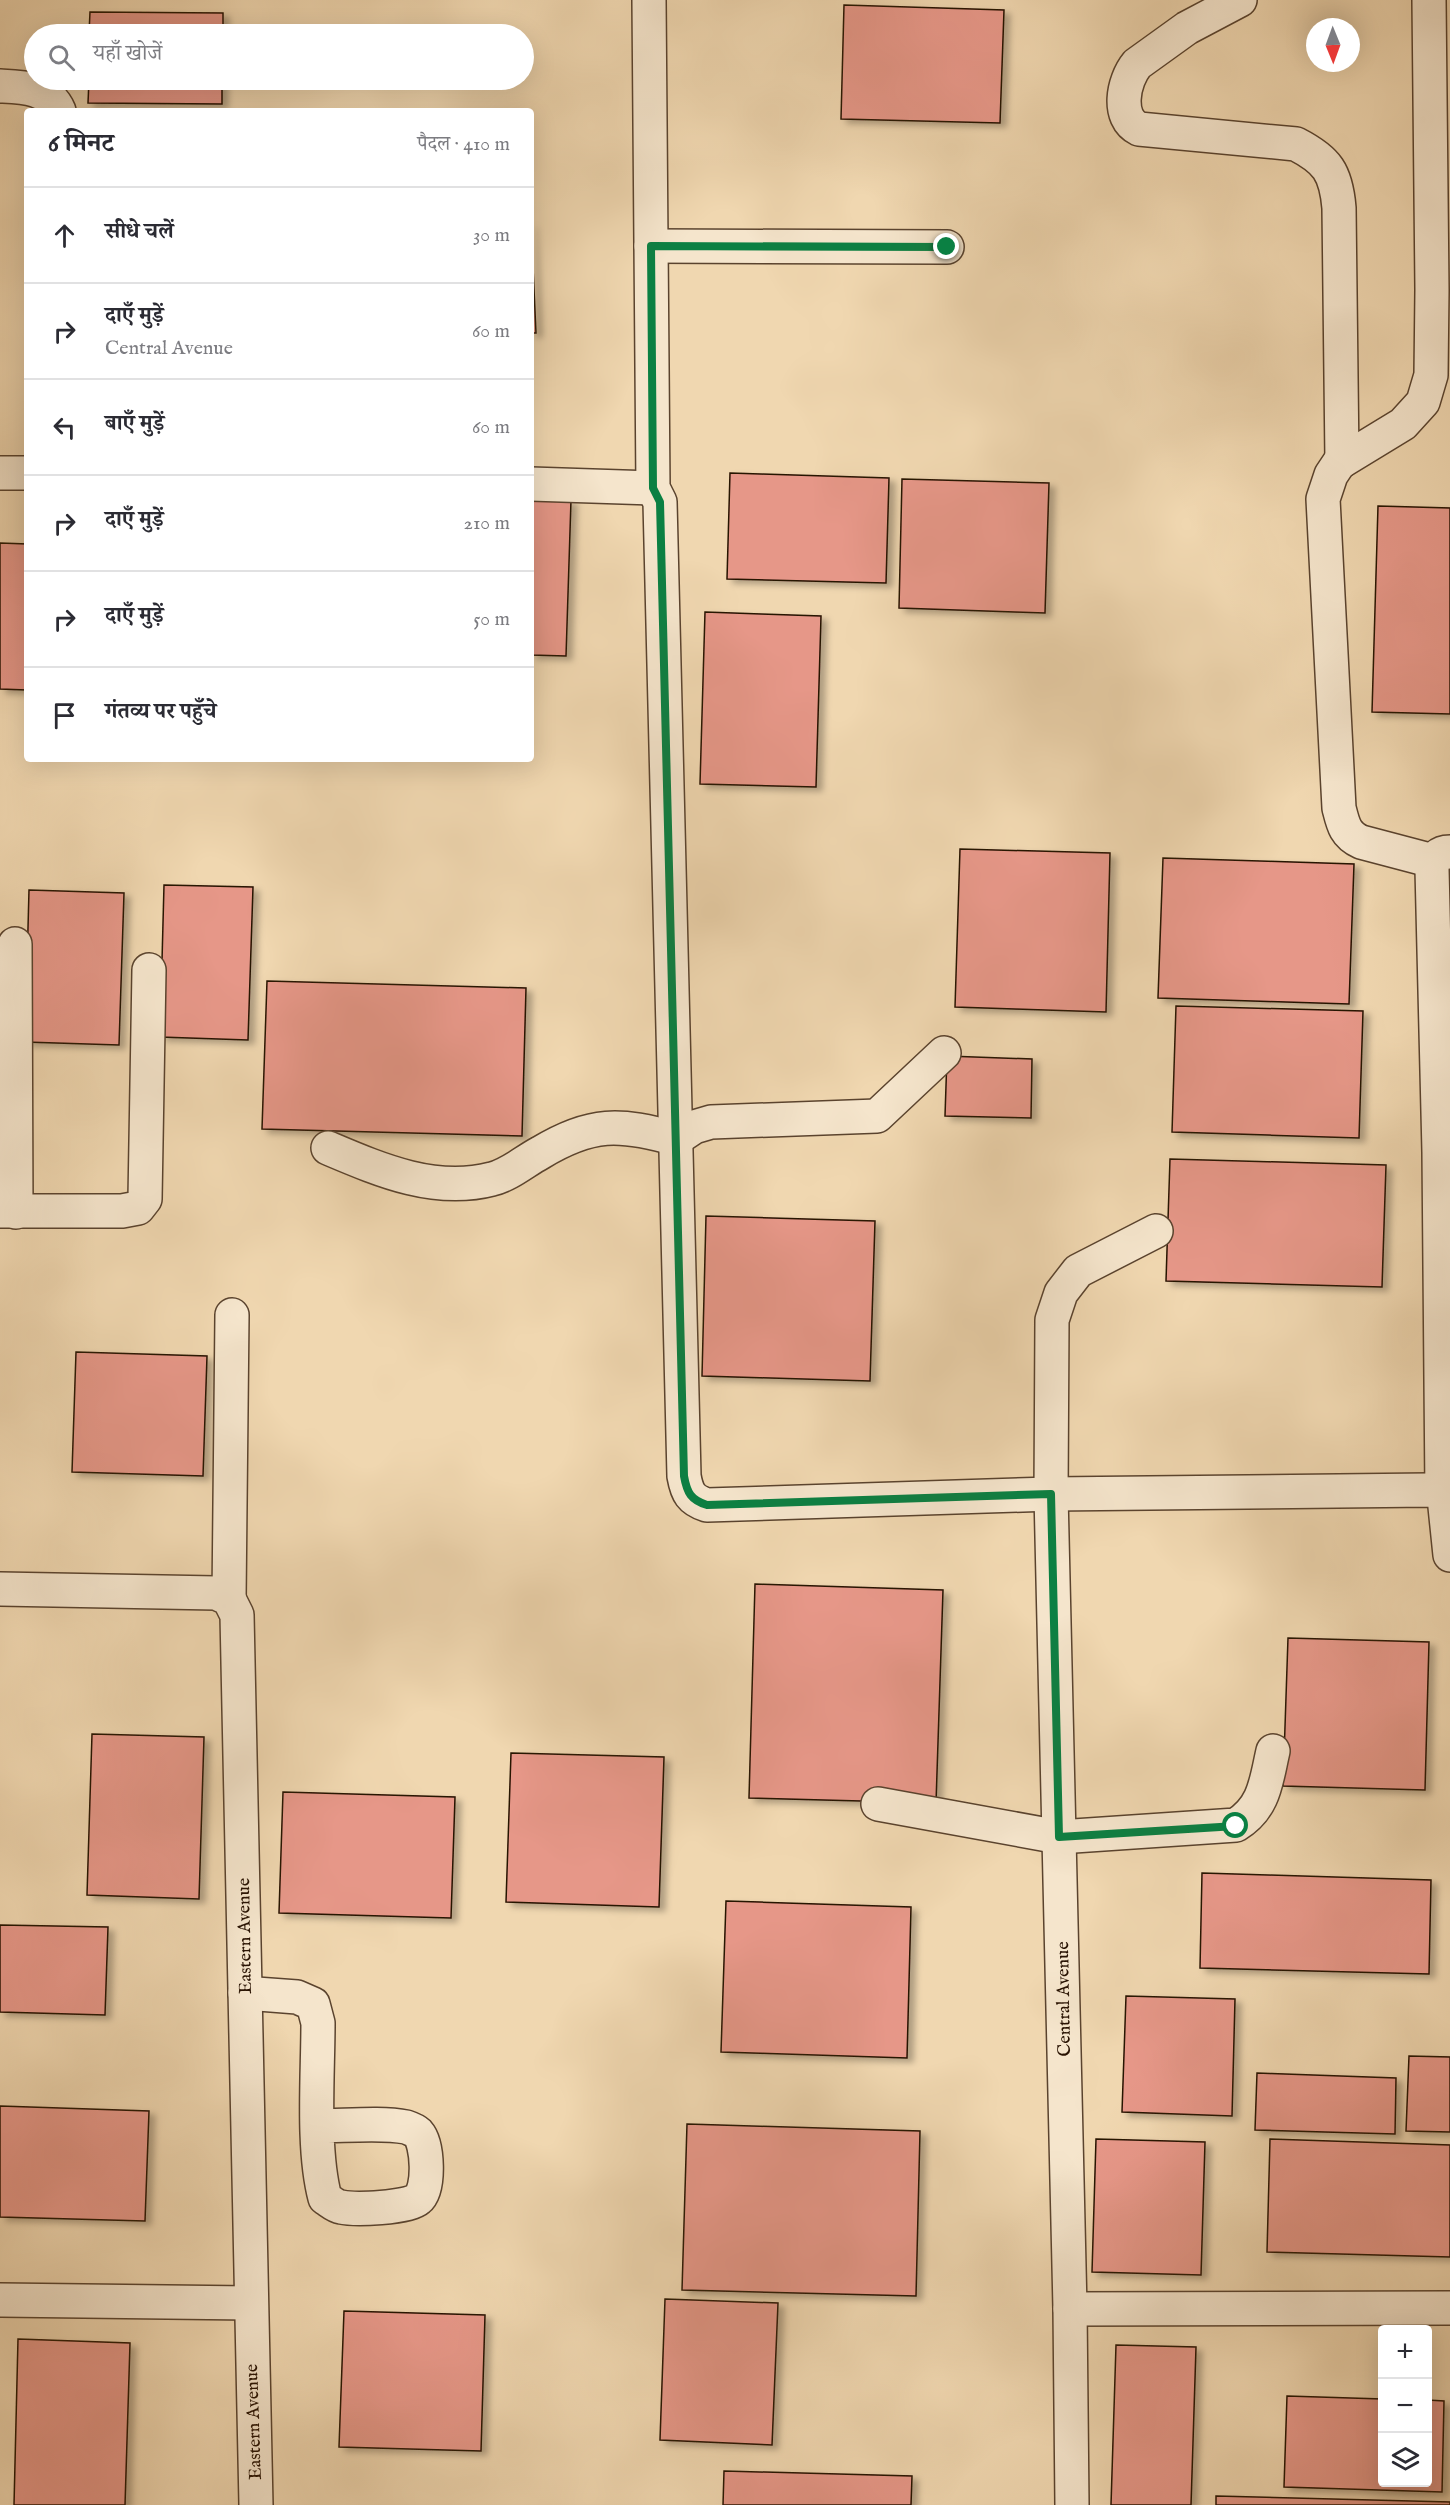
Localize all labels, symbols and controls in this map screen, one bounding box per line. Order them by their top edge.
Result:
north arrow [1306,18,1360,72]
search box [24,24,534,90]
text: यहाँ खोजें [93,40,162,68]
icon: search [45,41,78,74]
text: 6 मिनट [48,127,114,160]
text: पैदल · 410 m [417,132,510,157]
text: सीधे चलें [105,218,174,246]
icon: ahead [48,219,81,252]
text: 30 m [473,223,510,248]
route end [933,233,959,259]
text: दाएँ मुड़ें [105,302,164,330]
icon: right [48,315,81,348]
text: 60 m [472,319,510,344]
text: Central Avenue [105,336,233,361]
text: बाएँ मुड़ें [105,410,164,438]
icon: left [48,411,81,444]
text: 60 m [472,415,510,440]
text: दाएँ मुड़ें [105,506,164,534]
icon: right [48,507,81,540]
text: 210 m [464,511,510,536]
text: दाएँ मुड़ें [105,602,164,630]
icon: right [48,603,81,636]
text: 50 m [473,607,510,632]
text: गंतव्य पर पहुँचे [105,698,216,726]
icon: arrive [48,699,81,732]
route start [1222,1812,1248,1838]
street label: Eastern Avenue [233,1878,258,1994]
street label: Central Avenue [1052,1941,1077,2057]
map controls [1378,2325,1432,2487]
button: + [1378,2325,1432,2379]
street label: Eastern Avenue [241,2364,268,2480]
button: − [1378,2379,1432,2433]
button: layers [1378,2433,1432,2487]

